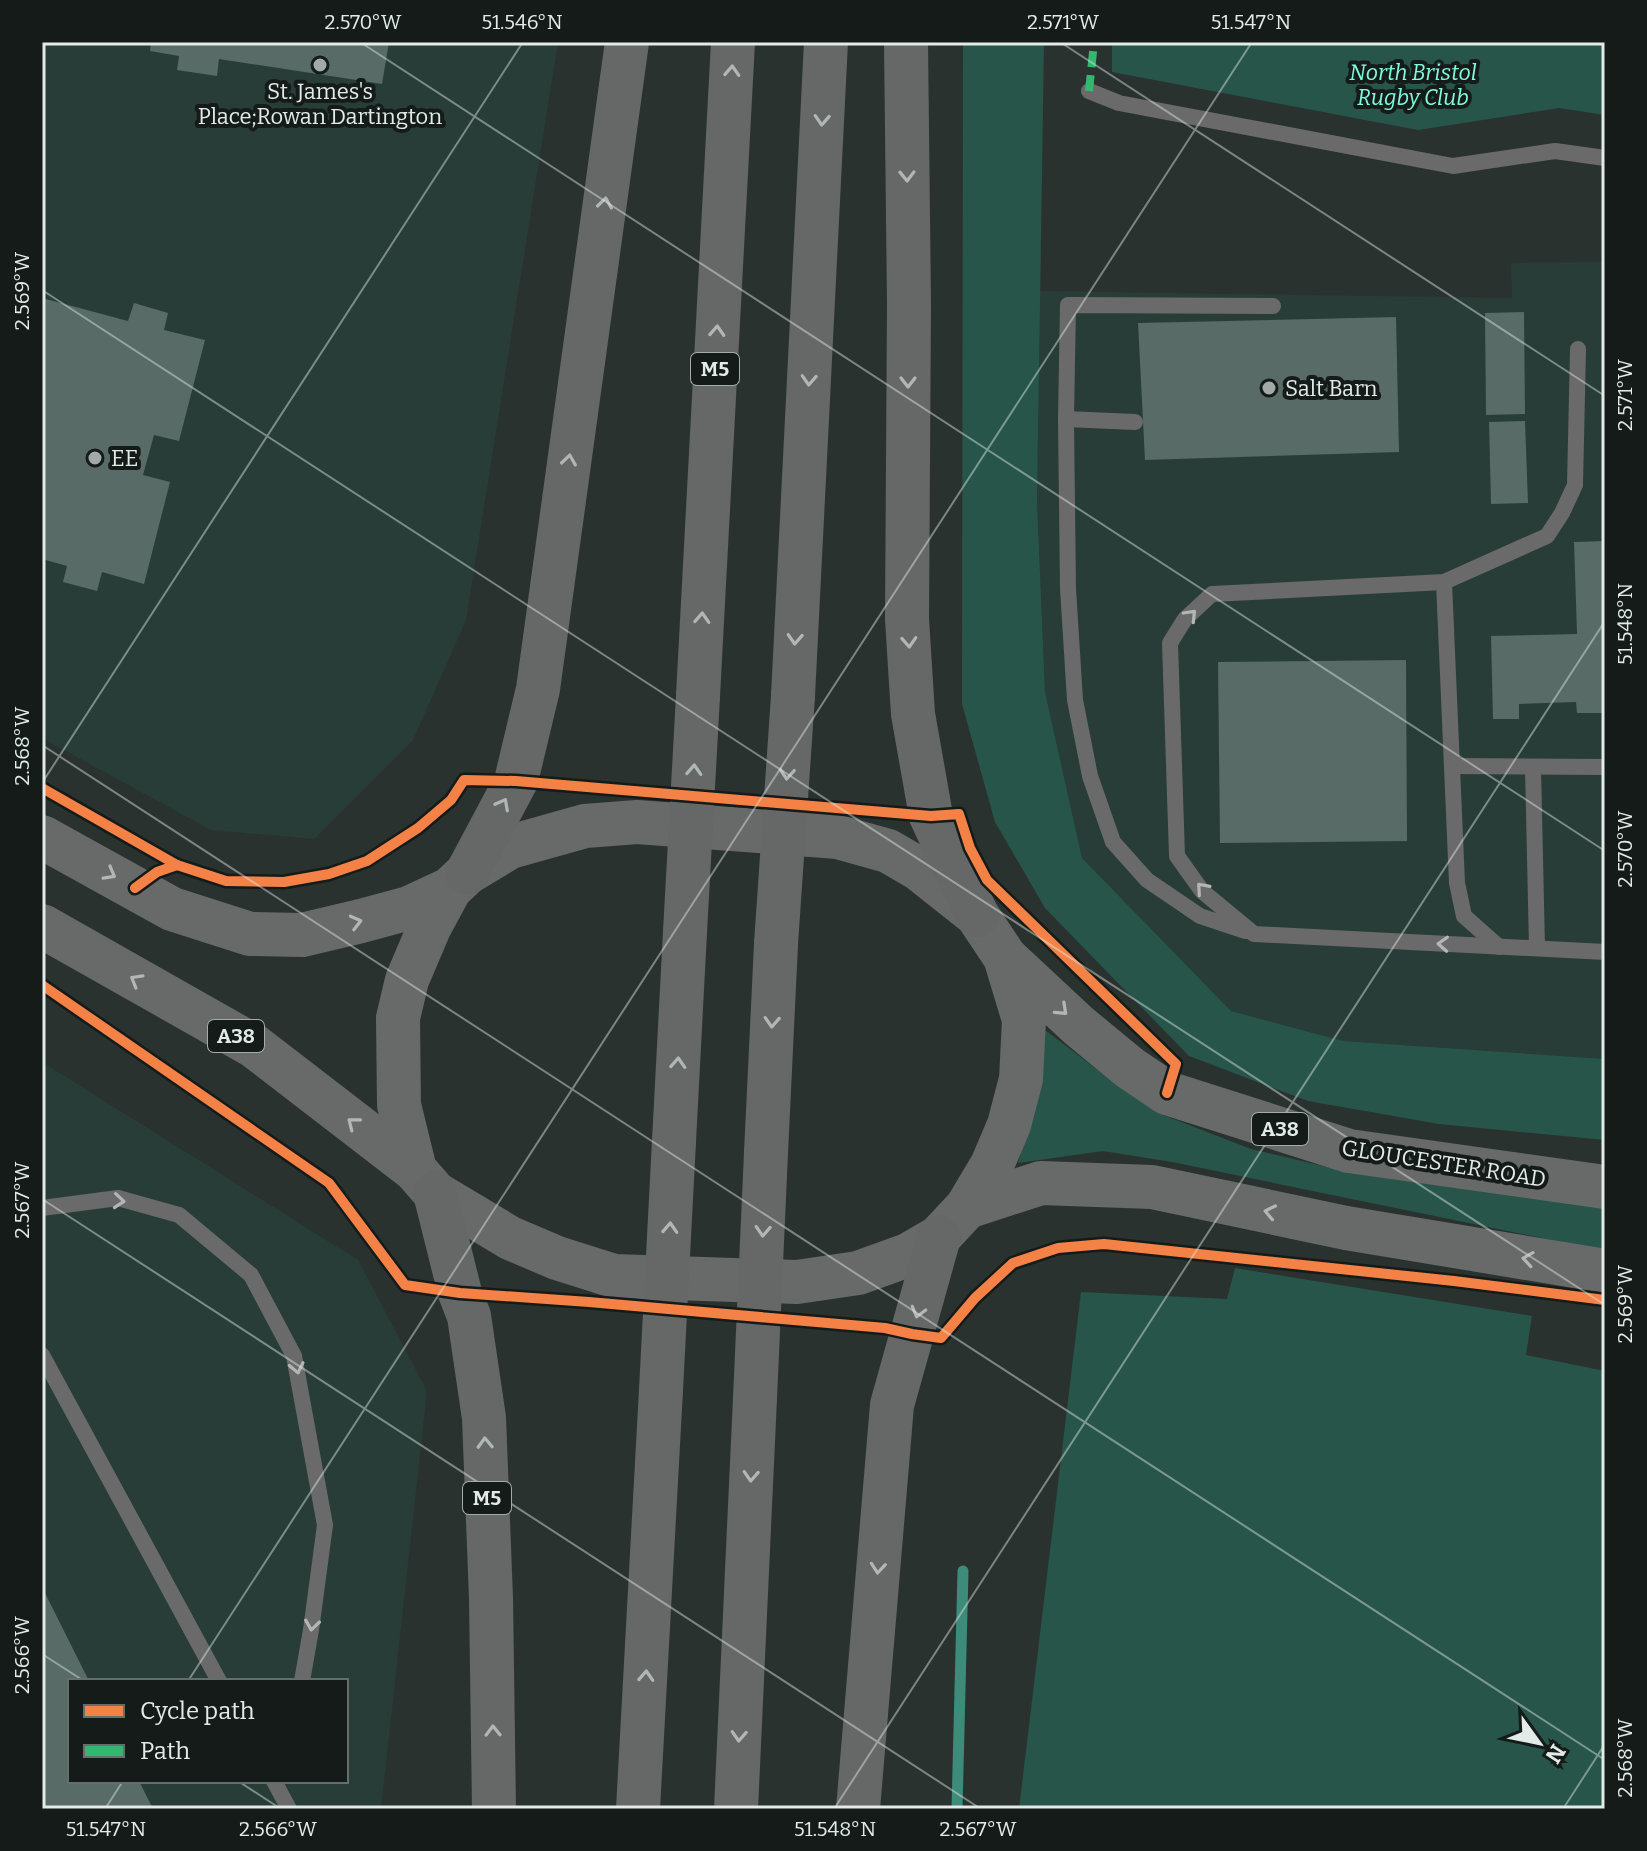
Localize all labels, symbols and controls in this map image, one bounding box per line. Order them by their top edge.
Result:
text: 2.570°W [325,10,402,34]
text: 51.546°N [481,10,563,34]
text: 2.571°W [1027,10,1100,34]
text: 51.547°N [1211,10,1291,34]
marker: St. James's Place;Rowan Dartington [311,56,329,74]
park label: North Bristol Rugby Club [1349,59,1477,111]
one-way arrow [723,64,740,77]
place label: St. James's Place;Rowan Dartington [198,78,442,130]
one-way arrow [814,114,831,127]
one-way arrow [898,170,916,183]
one-way arrow [596,196,613,209]
text: 2.569°W [10,251,34,330]
one-way arrow [709,324,726,337]
road number: M5 [691,353,739,385]
text: 2.571°W [1613,358,1637,431]
one-way arrow [800,374,817,387]
place label: Salt Barn [1285,375,1378,402]
one-way arrow [899,376,917,389]
marker: Salt Barn [1260,379,1278,397]
place label: EE [111,445,138,472]
marker: EE [86,449,104,467]
one-way arrow [560,453,577,467]
text: 51.548°N [1613,583,1637,665]
one-way arrow [1181,610,1196,624]
one-way arrow [693,611,710,624]
one-way arrow [787,633,804,646]
one-way arrow [900,636,917,649]
text: 2.568°W [10,706,34,785]
one-way arrow [685,763,702,776]
one-way arrow [779,768,796,781]
one-way arrow [494,798,509,812]
text: 2.570°W [1613,810,1637,887]
one-way arrow [102,865,116,880]
one-way arrow [1197,882,1211,897]
one-way arrow [349,915,362,932]
one-way arrow [1436,935,1449,952]
one-way arrow [131,974,145,990]
one-way arrow [1053,1000,1068,1014]
one-way arrow [764,1016,781,1029]
road number: A38 [208,1020,264,1052]
one-way arrow [670,1056,687,1069]
road number: A38 [1252,1113,1308,1145]
one-way arrow [347,1118,362,1132]
street label: GLOUCESTER ROAD [1340,1134,1548,1193]
text: 2.567°W [10,1161,34,1239]
one-way arrow [113,1192,126,1209]
one-way arrow [1264,1204,1277,1221]
one-way arrow [661,1221,678,1234]
one-way arrow [754,1225,771,1238]
one-way arrow [1521,1251,1535,1268]
text: 2.569°W [1613,1264,1637,1343]
one-way arrow [911,1304,927,1318]
one-way arrow [287,1362,304,1375]
one-way arrow [476,1436,493,1449]
one-way arrow [743,1470,760,1483]
road number: M5 [463,1482,511,1514]
one-way arrow [870,1562,887,1575]
text: 2.566°W [10,1615,34,1694]
one-way arrow [304,1618,321,1632]
one-way arrow [638,1669,655,1682]
legend [68,1679,348,1783]
text: Cycle path [140,1697,255,1725]
north arrow [1499,1703,1579,1783]
text: 2.568°W [1613,1718,1637,1797]
one-way arrow [484,1724,502,1737]
one-way arrow [731,1730,748,1743]
text: Path [140,1737,190,1765]
text: N [1539,1739,1571,1768]
text: 51.547°N [66,1817,146,1841]
text: 2.566°W [239,1817,318,1841]
text: 51.548°N [794,1817,876,1841]
text: 2.567°W [939,1817,1017,1841]

